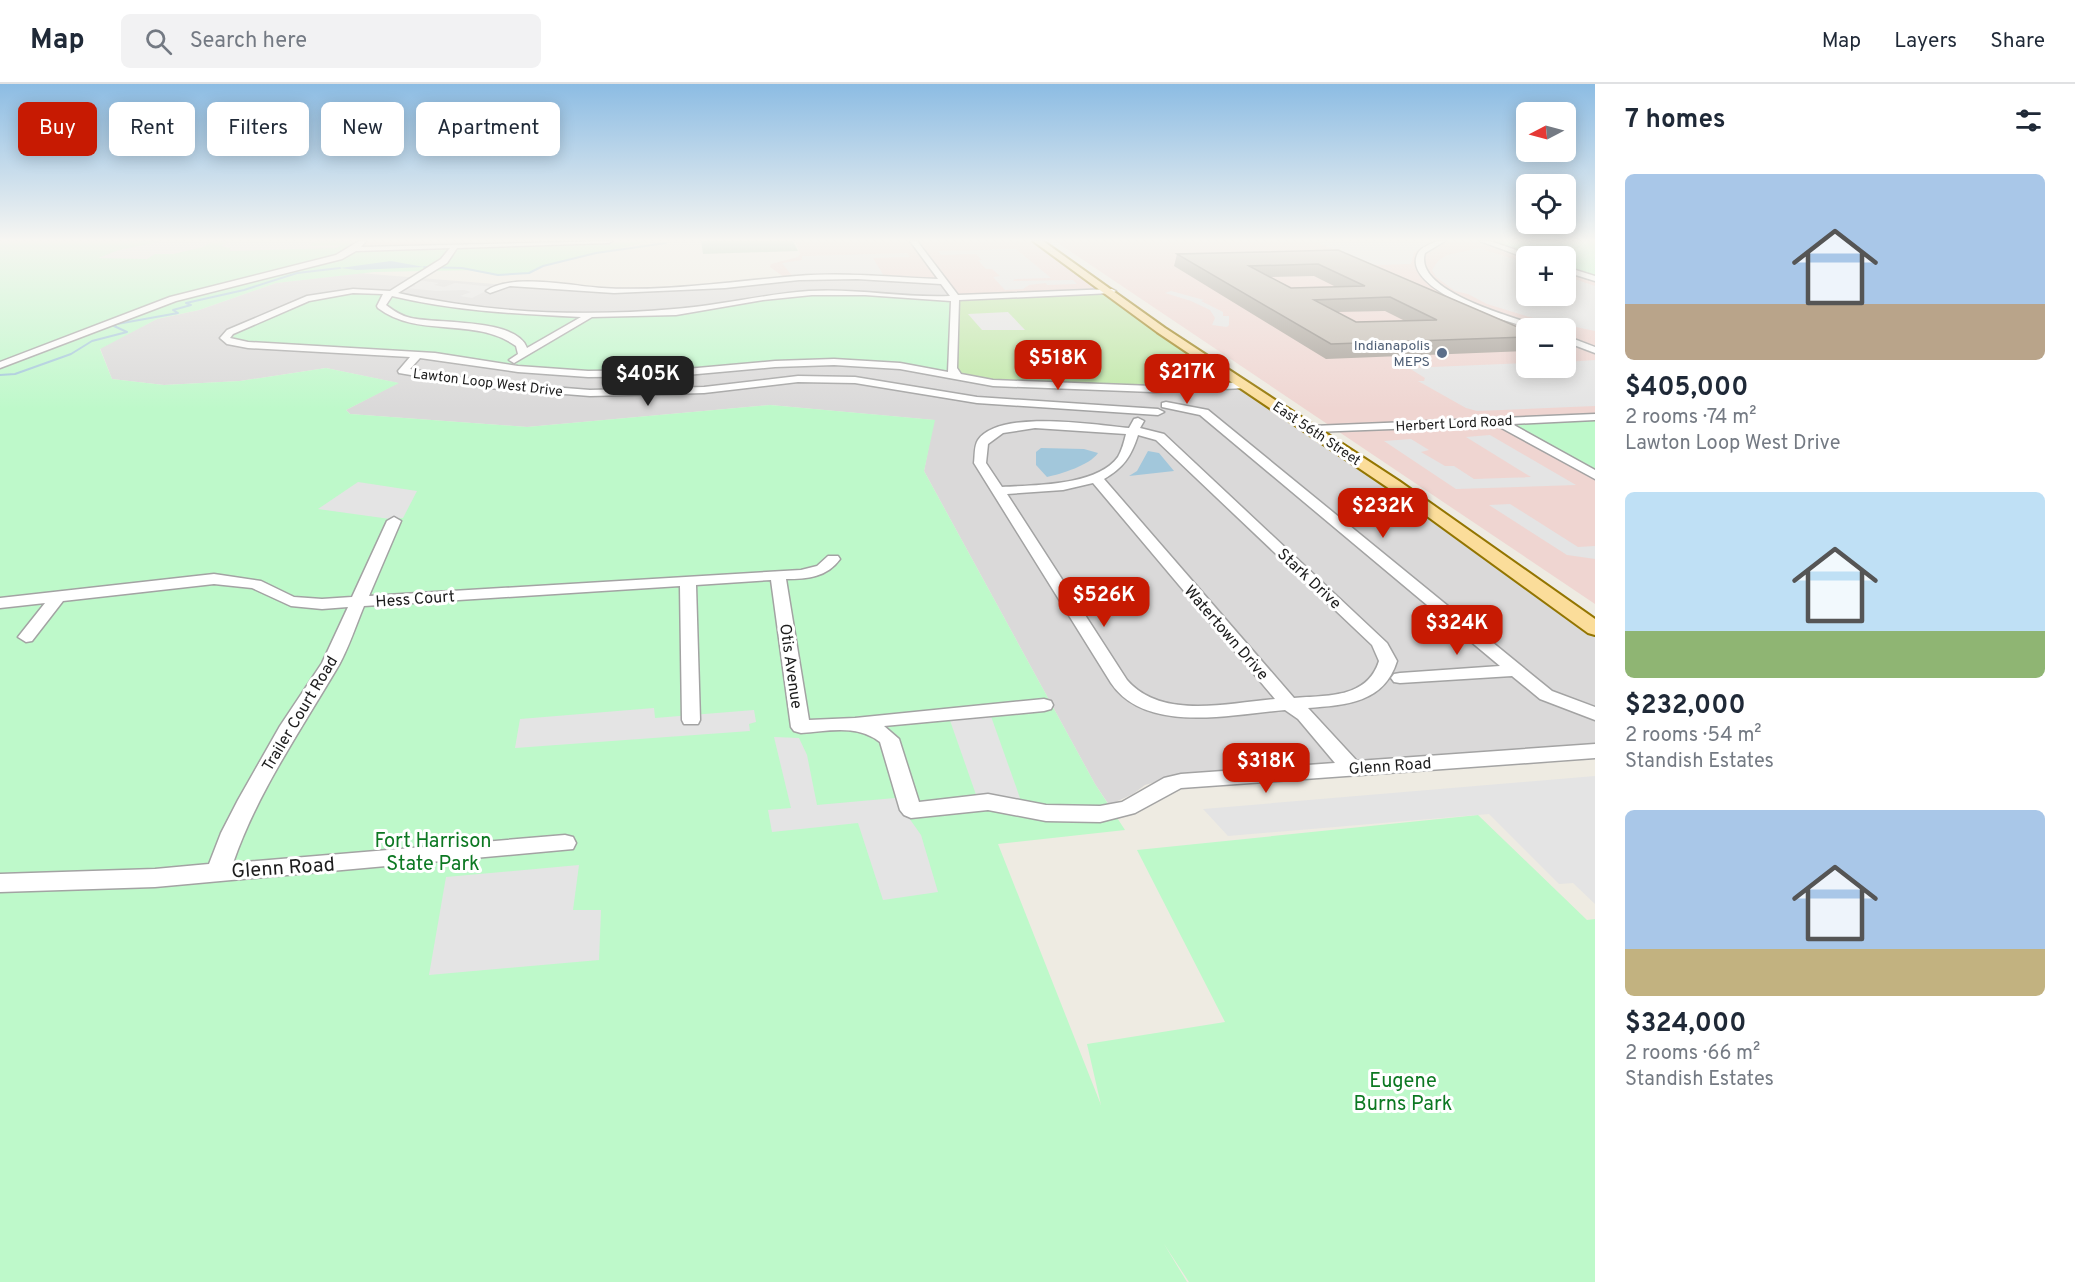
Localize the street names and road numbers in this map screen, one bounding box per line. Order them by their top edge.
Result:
street label: Lawton Loop West Drive [412,366,564,401]
street label: East 56th Street [1269,399,1363,470]
street label: Herbert Lord Road [1395,413,1513,436]
street label: Stark Drive [1272,545,1345,614]
street label: Watertown Drive [1179,582,1272,685]
street label: Hess Court [375,587,455,613]
street label: Otis Avenue [774,623,806,710]
street label: Trailer Court Road [258,653,343,775]
street label: Glenn Road [1348,754,1432,780]
street label: Glenn Road [230,852,336,886]

